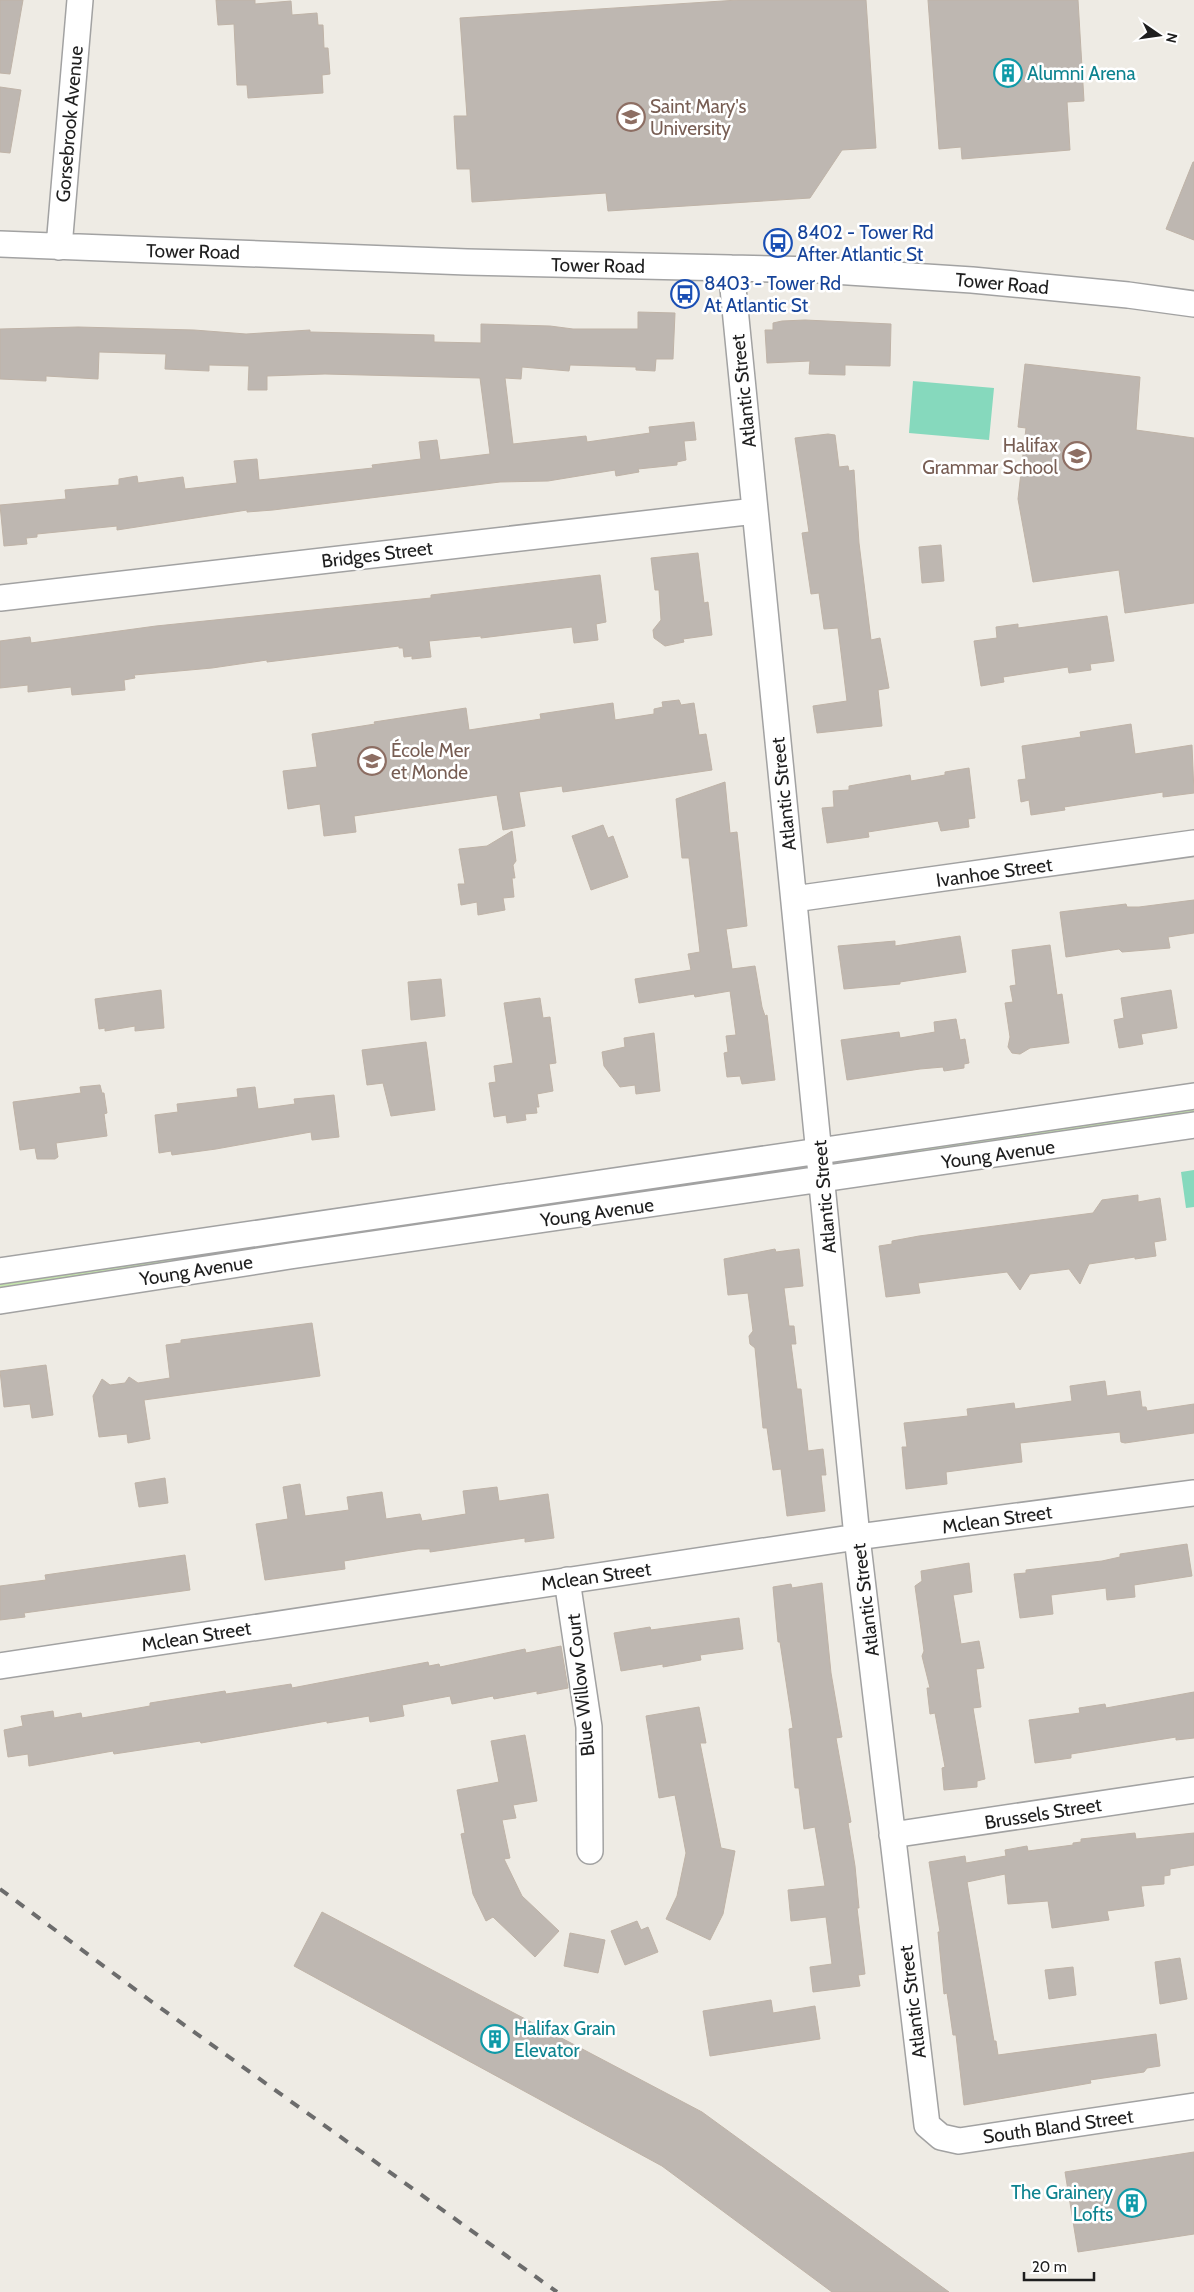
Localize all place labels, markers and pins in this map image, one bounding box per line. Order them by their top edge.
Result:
building icon: Alumni Arena [993,58,1023,88]
place label: Alumni Arena [1027,62,1136,85]
place label: Saint Mary's University [650,95,746,140]
school or university icon: Saint Mary's University [616,102,646,132]
place label: 8402 - Tower Rd After Atlantic St [797,221,934,266]
bus stop icon: 8402 - Tower Rd After Atlantic St [763,228,793,258]
place label: 8403 - Tower Rd At Atlantic St [704,272,841,317]
bus stop icon: 8403 - Tower Rd At Atlantic St [670,279,700,309]
place label: Halifax Grammar School [922,434,1059,479]
school or university icon: Halifax Grammar School [1062,441,1092,471]
place label: École Mer et Monde [391,738,470,784]
school or university icon: École Mer et Monde [357,746,387,776]
place label: Halifax Grain Elevator [514,2017,616,2062]
building icon: Halifax Grain Elevator [480,2024,510,2054]
place label: The Grainery Lofts [1011,2181,1113,2226]
building icon: The Grainery Lofts [1117,2188,1147,2218]

